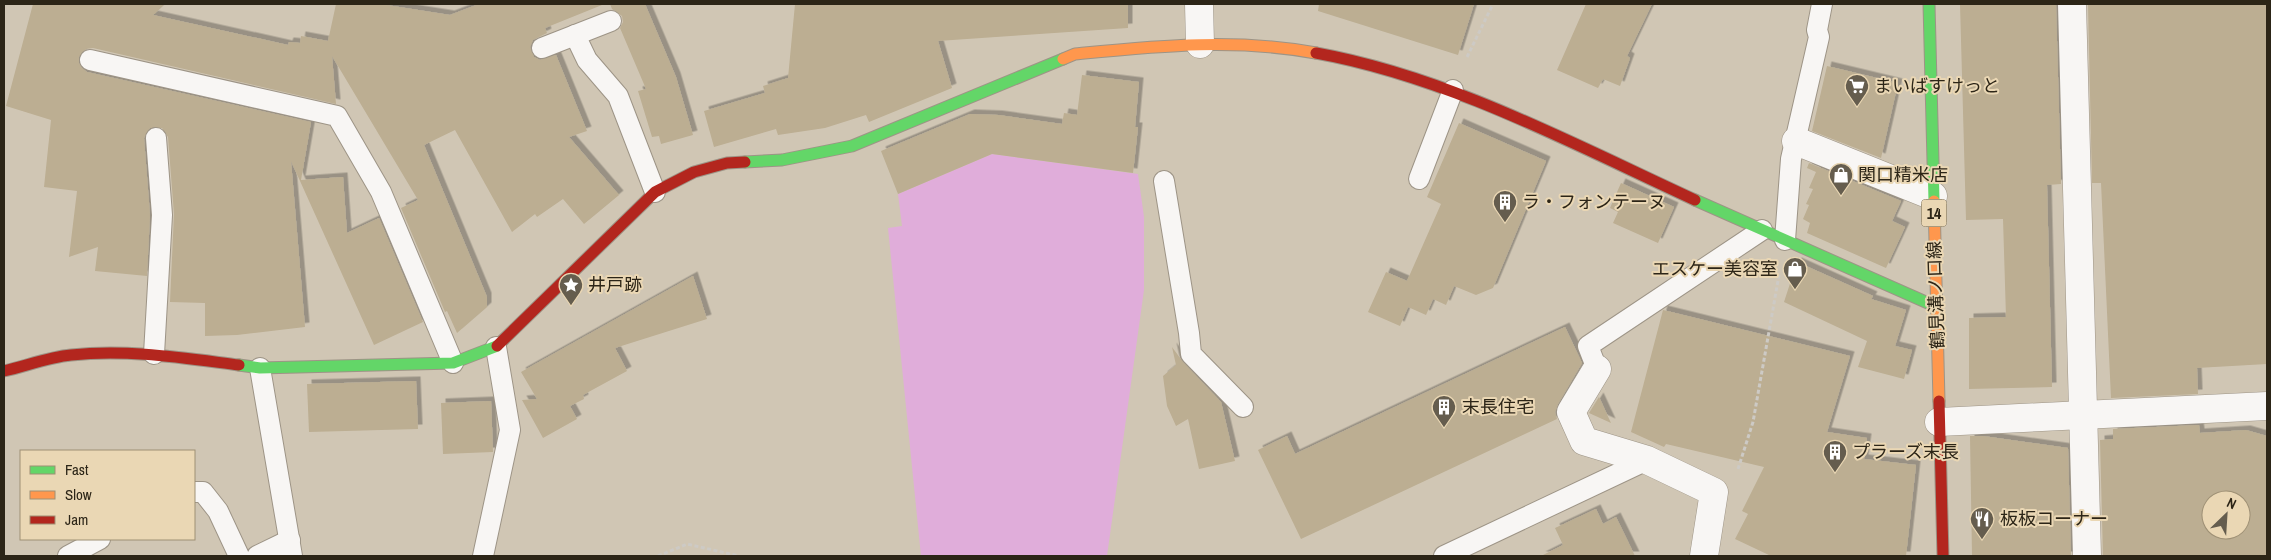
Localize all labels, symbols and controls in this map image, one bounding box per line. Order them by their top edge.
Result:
supermarket icon: まいばすけっと [1844,73,1870,107]
place label: まいばすけっと [1874,73,2000,98]
shop icon: 関口精米店 [1828,162,1854,196]
place label: 関口精米店 [1858,162,1948,187]
building icon: ラ・フォンテーヌ [1492,189,1518,223]
place label: ラ・フォンテーヌ [1522,189,1666,214]
road number: 14 [1922,200,1946,227]
street label: 鶴見溝ノ口線 [1921,241,1950,349]
place label: エスケー美容室 [1652,256,1778,281]
shop icon: エスケー美容室 [1782,256,1808,290]
place icon: 井戸跡 [558,272,584,306]
place label: 井戸跡 [588,272,642,297]
building icon: 末長住宅 [1431,394,1457,428]
place label: 末長住宅 [1462,394,1534,419]
building icon: プラーズ末長 [1822,439,1848,473]
place label: プラーズ末長 [1852,439,1959,464]
legend [20,450,195,540]
text: Fast [65,459,89,480]
text: Slow [65,484,92,505]
north arrow [2201,490,2251,540]
text: N [2224,493,2239,513]
restaurant icon: 板板コーナー [1969,506,1995,540]
place label: 板板コーナー [2000,506,2108,531]
text: Jam [65,509,88,530]

